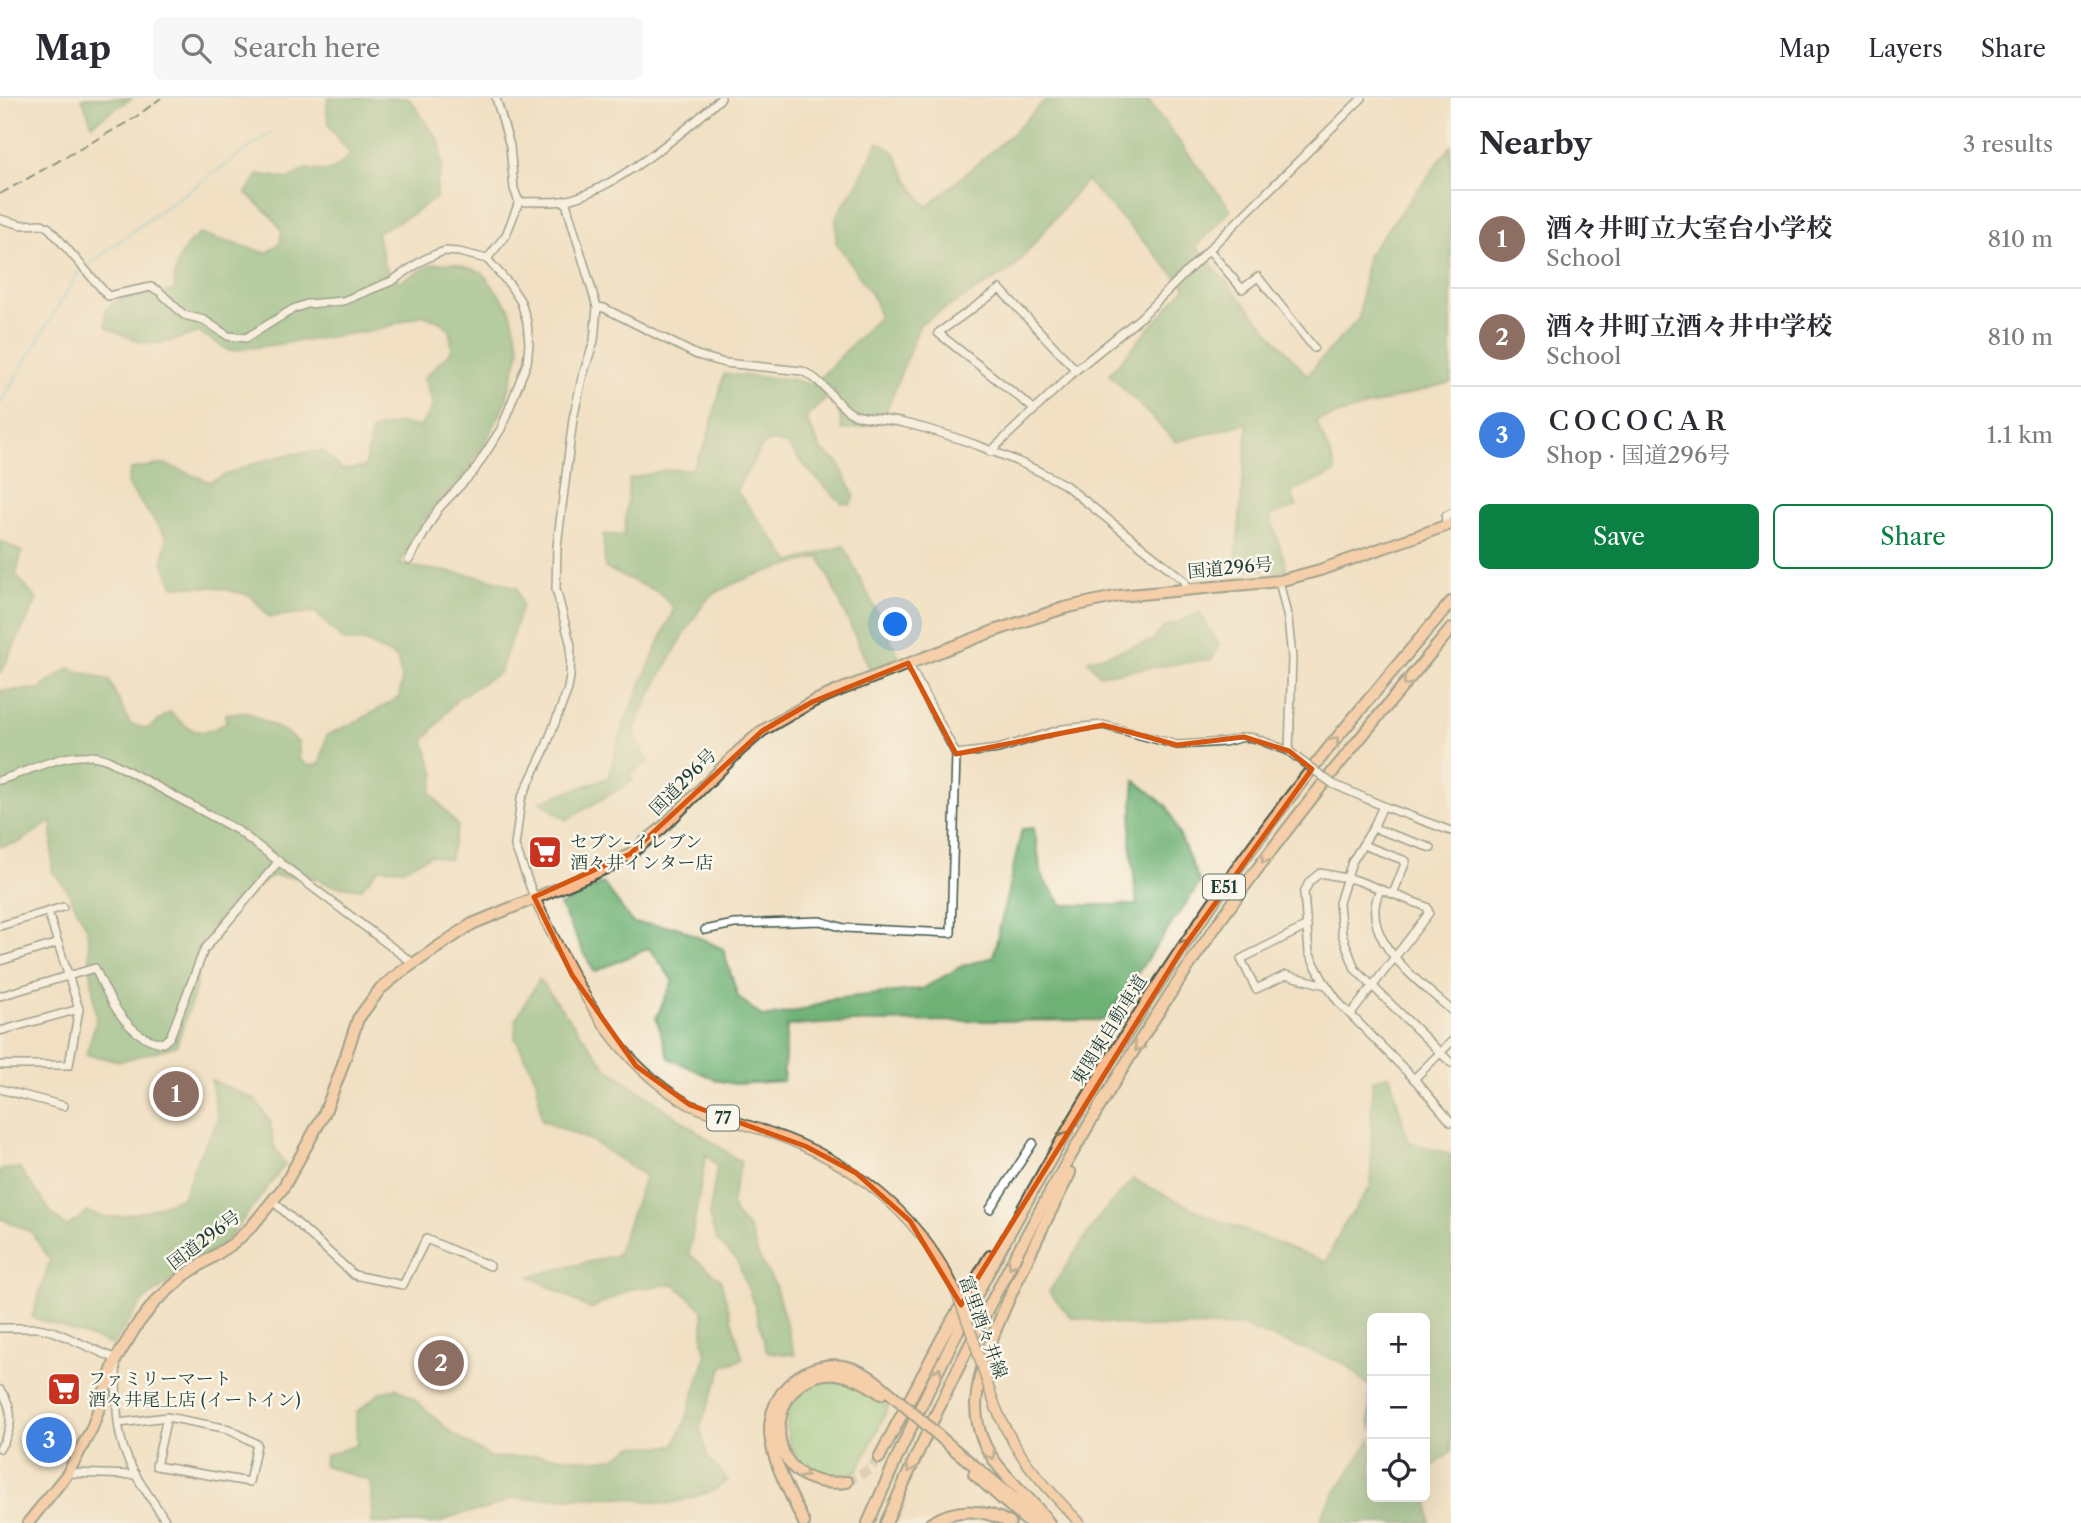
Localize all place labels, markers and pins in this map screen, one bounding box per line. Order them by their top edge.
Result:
place label: セブン-イレブン 酒々井インター店 [570,831,713,874]
supermarket icon: セブン-イレブン 酒々井インター店 [526,833,564,871]
pin: 1 [153,1068,199,1120]
pin: 2 [418,1337,464,1389]
place label: ファミリーマート 酒々井尾上店 (イートイン) [88,1368,301,1411]
supermarket icon: ファミリーマート 酒々井尾上店 (イートイン) [45,1370,83,1408]
pin: 3 [26,1414,72,1466]

